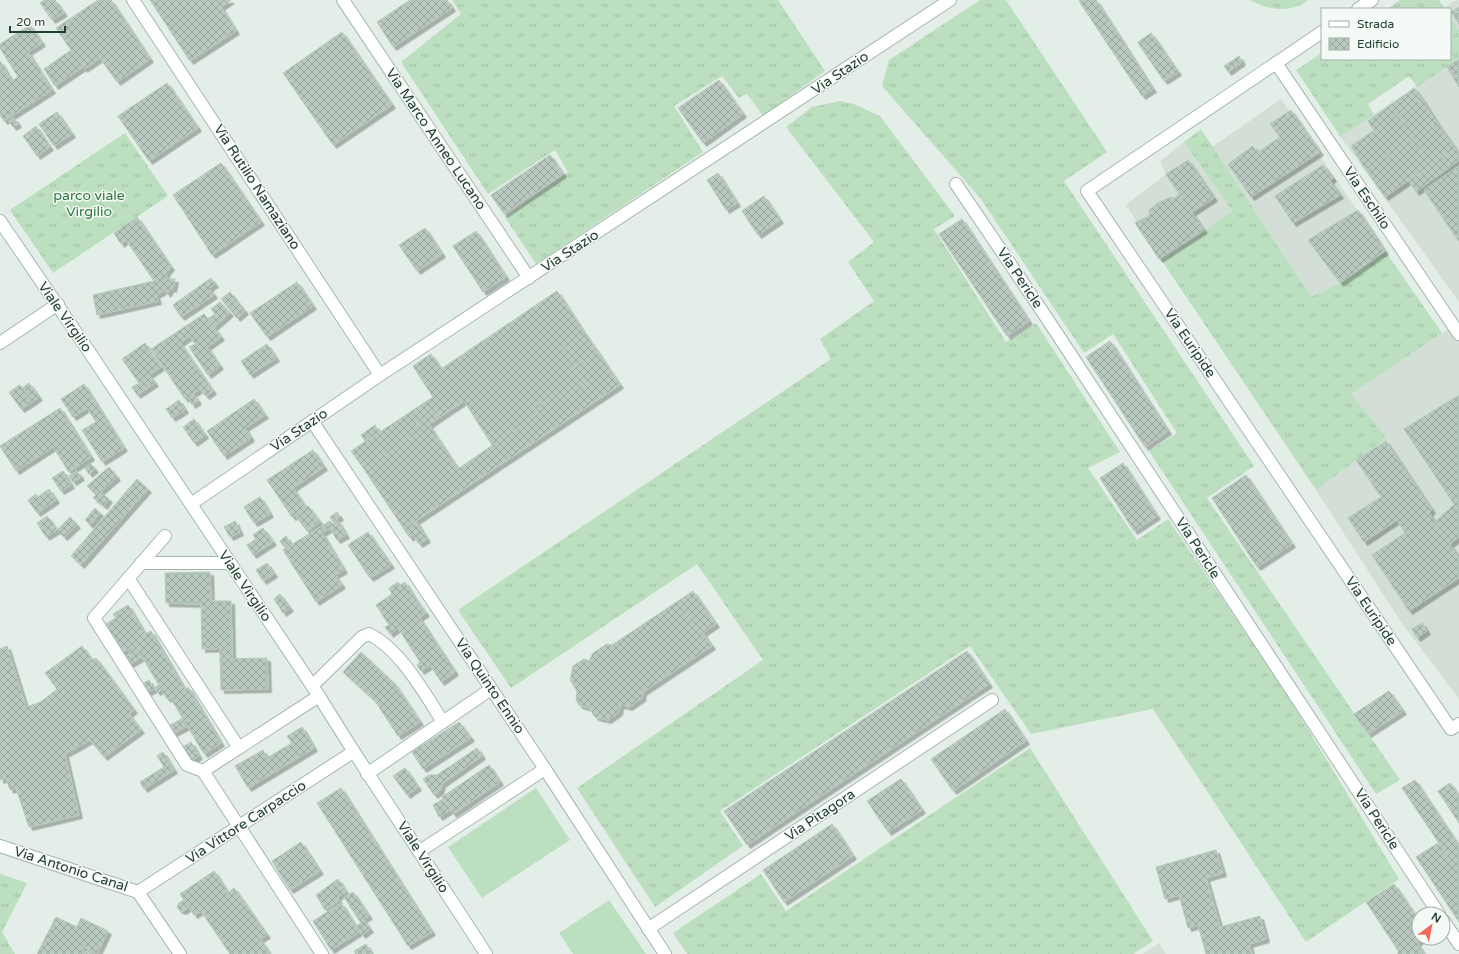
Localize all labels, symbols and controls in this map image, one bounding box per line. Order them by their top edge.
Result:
scale bar [10,8,65,34]
legend [1321,8,1451,60]
text: 20 m [16,15,45,29]
text: Strada [1357,17,1394,31]
text: Edificio [1357,37,1399,51]
street label: Via Stazio [808,48,872,98]
street label: Via Marco Anneo Lucano [382,65,490,213]
street label: Via Rutilio Namaziano [210,121,304,253]
street label: Via Eschilo [1340,164,1394,232]
park label: parco viale Virgilio [53,187,125,220]
street label: Via Stazio [538,226,602,276]
street label: Via Pericle [994,244,1046,312]
street label: Viale Virgilio [35,279,95,355]
street label: Via Euripide [1161,305,1219,381]
street label: Via Stazio [267,405,331,455]
street label: Via Pericle [1172,514,1224,582]
street label: Viale Virgilio [215,547,275,625]
street label: Via Euripide [1342,573,1400,649]
street label: Via Quinto Ennio [452,635,528,737]
street label: Via Vittore Carpaccio [183,777,309,867]
street label: Via Pitagora [782,785,858,845]
street label: Via Pericle [1351,785,1403,853]
street label: Viale Virgilio [394,818,452,896]
street label: Via Antonio Canal [12,843,130,895]
north arrow [1411,906,1451,946]
text: N [1429,910,1443,926]

